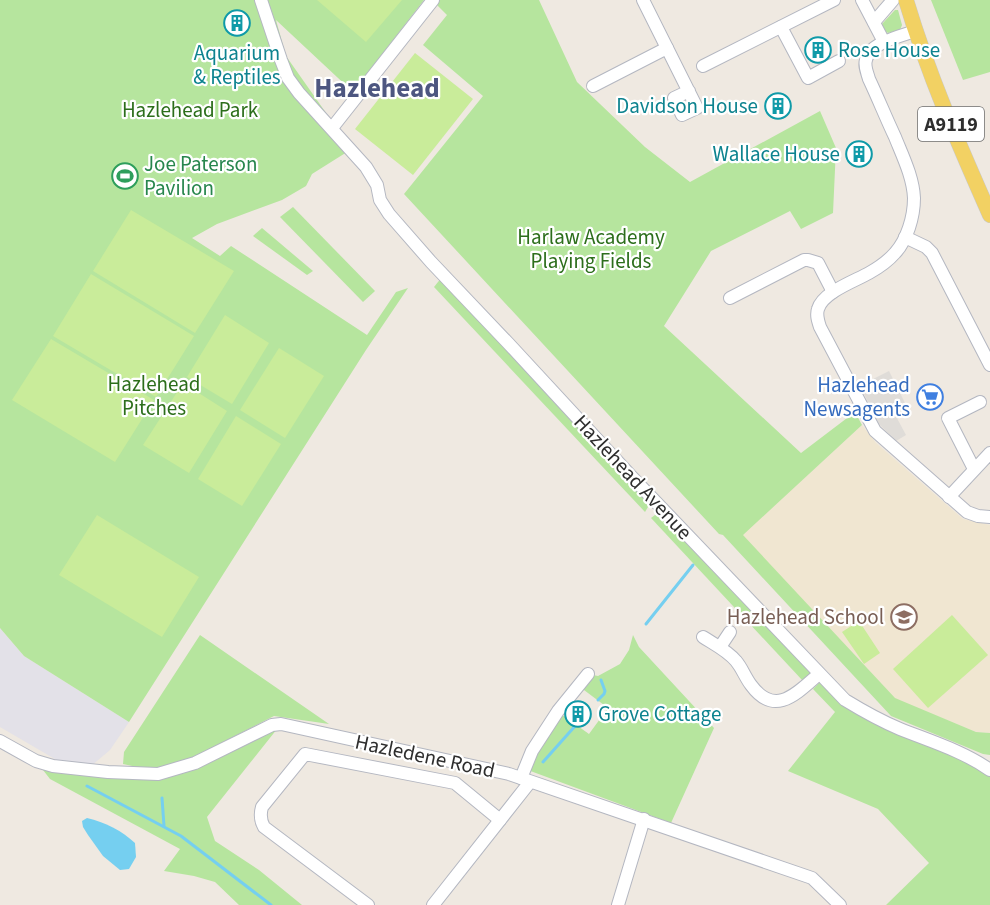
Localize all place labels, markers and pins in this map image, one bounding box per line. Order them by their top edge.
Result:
building icon: Aquarium & Reptiles [222,8,252,38]
building icon: Rose House [803,35,833,65]
place label: Rose House [838,35,940,65]
place label: Aquarium & Reptiles [193,38,281,92]
place label: Davidson House [616,91,758,121]
building icon: Davidson House [763,91,793,121]
place label: Wallace House [712,139,840,169]
building icon: Wallace House [844,139,874,169]
place label: Joe Paterson Pavilion [144,149,257,203]
sports icon: Joe Paterson Pavilion [110,161,140,191]
place label: Hazlehead Newsagents [804,370,910,424]
supermarket icon: Hazlehead Newsagents [915,382,945,412]
place label: Hazlehead School [727,602,884,632]
school or university icon: Hazlehead School [889,602,919,632]
building icon: Grove Cottage [563,699,593,729]
place label: Grove Cottage [598,699,721,729]

